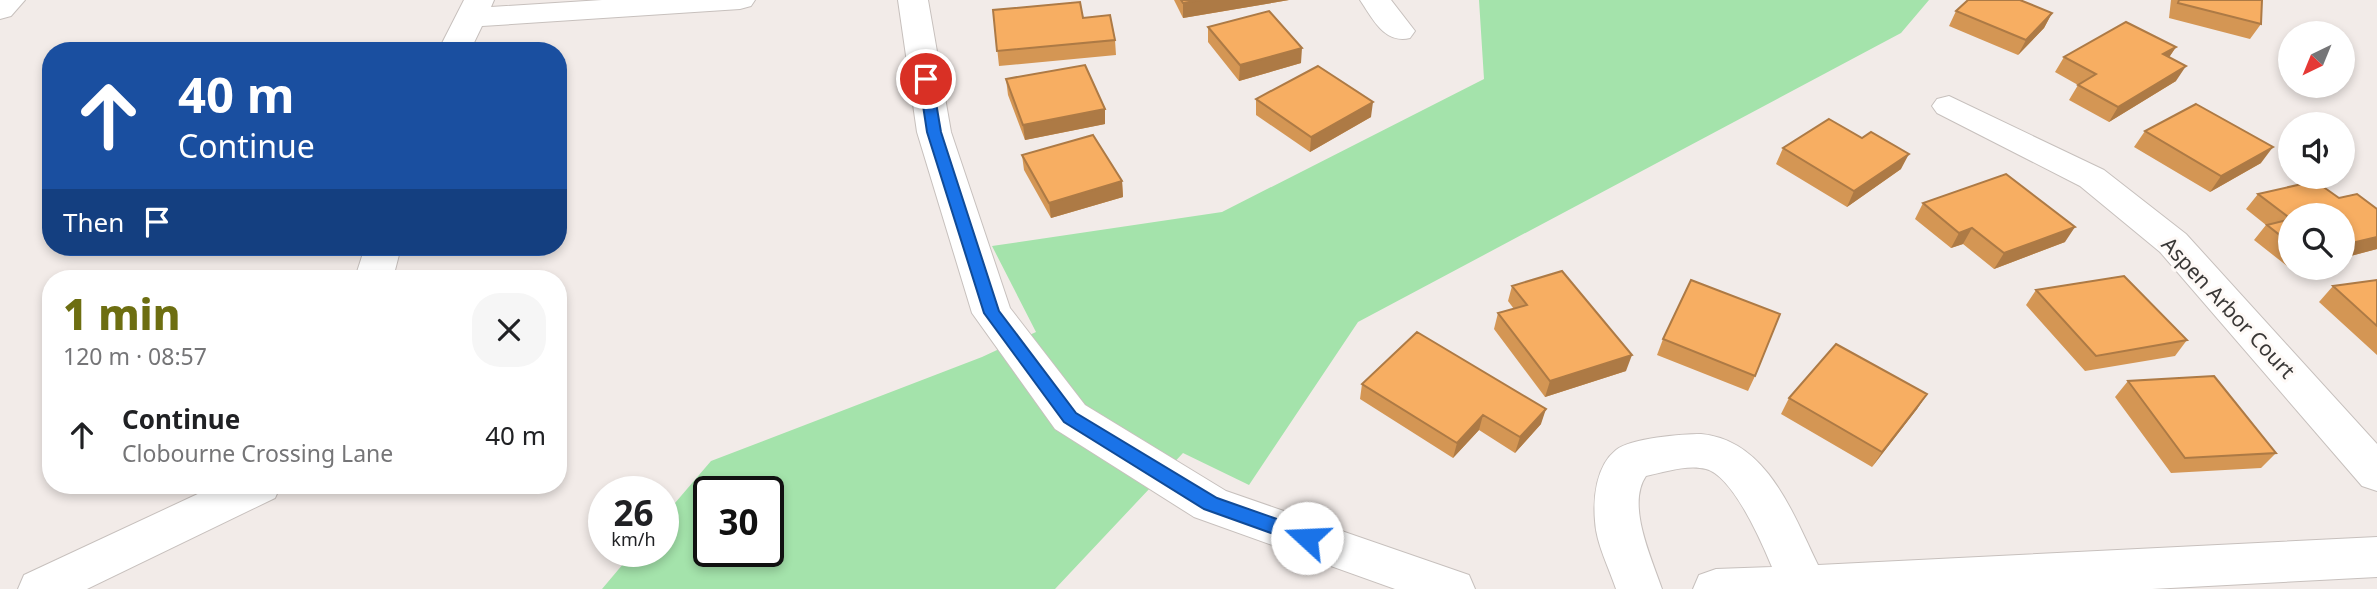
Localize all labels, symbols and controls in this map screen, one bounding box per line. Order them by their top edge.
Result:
north arrow [2278,21,2356,98]
map controls [2278,21,2355,280]
pin [896,49,956,109]
icon: arrive [907,60,945,98]
text: 40 m [178,61,295,127]
icon: ahead [63,70,154,161]
button: sound [2278,112,2355,189]
text: Continue [178,124,315,167]
icon: arrive [138,203,176,241]
button: search [2278,203,2355,280]
text: Then [63,204,124,240]
street label: Aspen Arbor Court [2156,231,2302,384]
text: 1 min [63,285,180,342]
button: close [472,293,546,367]
text: 120 m · 08:57 [63,340,207,372]
text: Continue [122,401,240,437]
icon: ahead [63,416,101,454]
text: 40 m [485,417,546,453]
text: Clobourne Crossing Lane [122,437,393,469]
speed limit sign: 30 [693,476,784,567]
text: 26 [613,489,654,536]
position arrow [1270,501,1344,575]
text: km/h [611,527,656,551]

